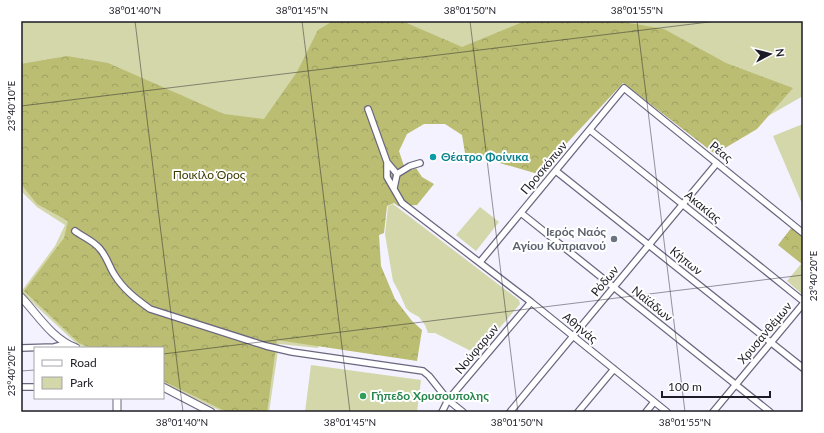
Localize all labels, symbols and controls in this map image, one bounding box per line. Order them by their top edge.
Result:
text: 38°01'40"N [109,4,161,16]
text: 38°01'45"N [276,4,328,16]
text: 38°01'50"N [444,4,496,16]
text: 38°01'55"N [611,4,663,16]
north arrow [750,34,790,74]
text: N [773,48,787,58]
text: 23°40'10"E [5,81,17,131]
street label: Προσκόπων [517,138,570,197]
street label: Ρέας [707,138,736,166]
place label: Θέατρο Φοίνικα [441,149,529,164]
marker: Θέατρο Φοίνικα [428,152,438,162]
park label: Ποικίλο Όρος [173,167,246,182]
street label: Ακακίας [682,187,725,226]
place label: Ιερός Ναός Αγίου Κυπριανού [512,224,606,253]
marker: Ιερός Ναός Αγίου Κυπριανού [609,234,619,244]
street label: Κήπων [667,243,706,278]
text: 23°40'20"E [807,251,819,301]
street label: Ρόδων [587,262,622,299]
street label: Ναϊάδων [629,283,676,325]
street label: Χρυσανθέμων [734,299,795,367]
street label: Αθηνάς [560,309,601,346]
street label: Νούφαρων [451,321,502,377]
text: 23°40'20"E [5,346,17,396]
legend [34,347,164,399]
text: Road [70,355,97,370]
scale bar [662,373,770,399]
text: Park [70,375,94,390]
text: 100 m [668,379,702,394]
place label: Γήπεδο Χρυσουπολης [371,388,489,403]
marker: Γήπεδο Χρυσουπολης [358,391,368,401]
text: 38°01'40"N [156,416,208,428]
text: 38°01'45"N [324,416,376,428]
text: 38°01'50"N [491,416,543,428]
text: 38°01'55"N [659,416,711,428]

